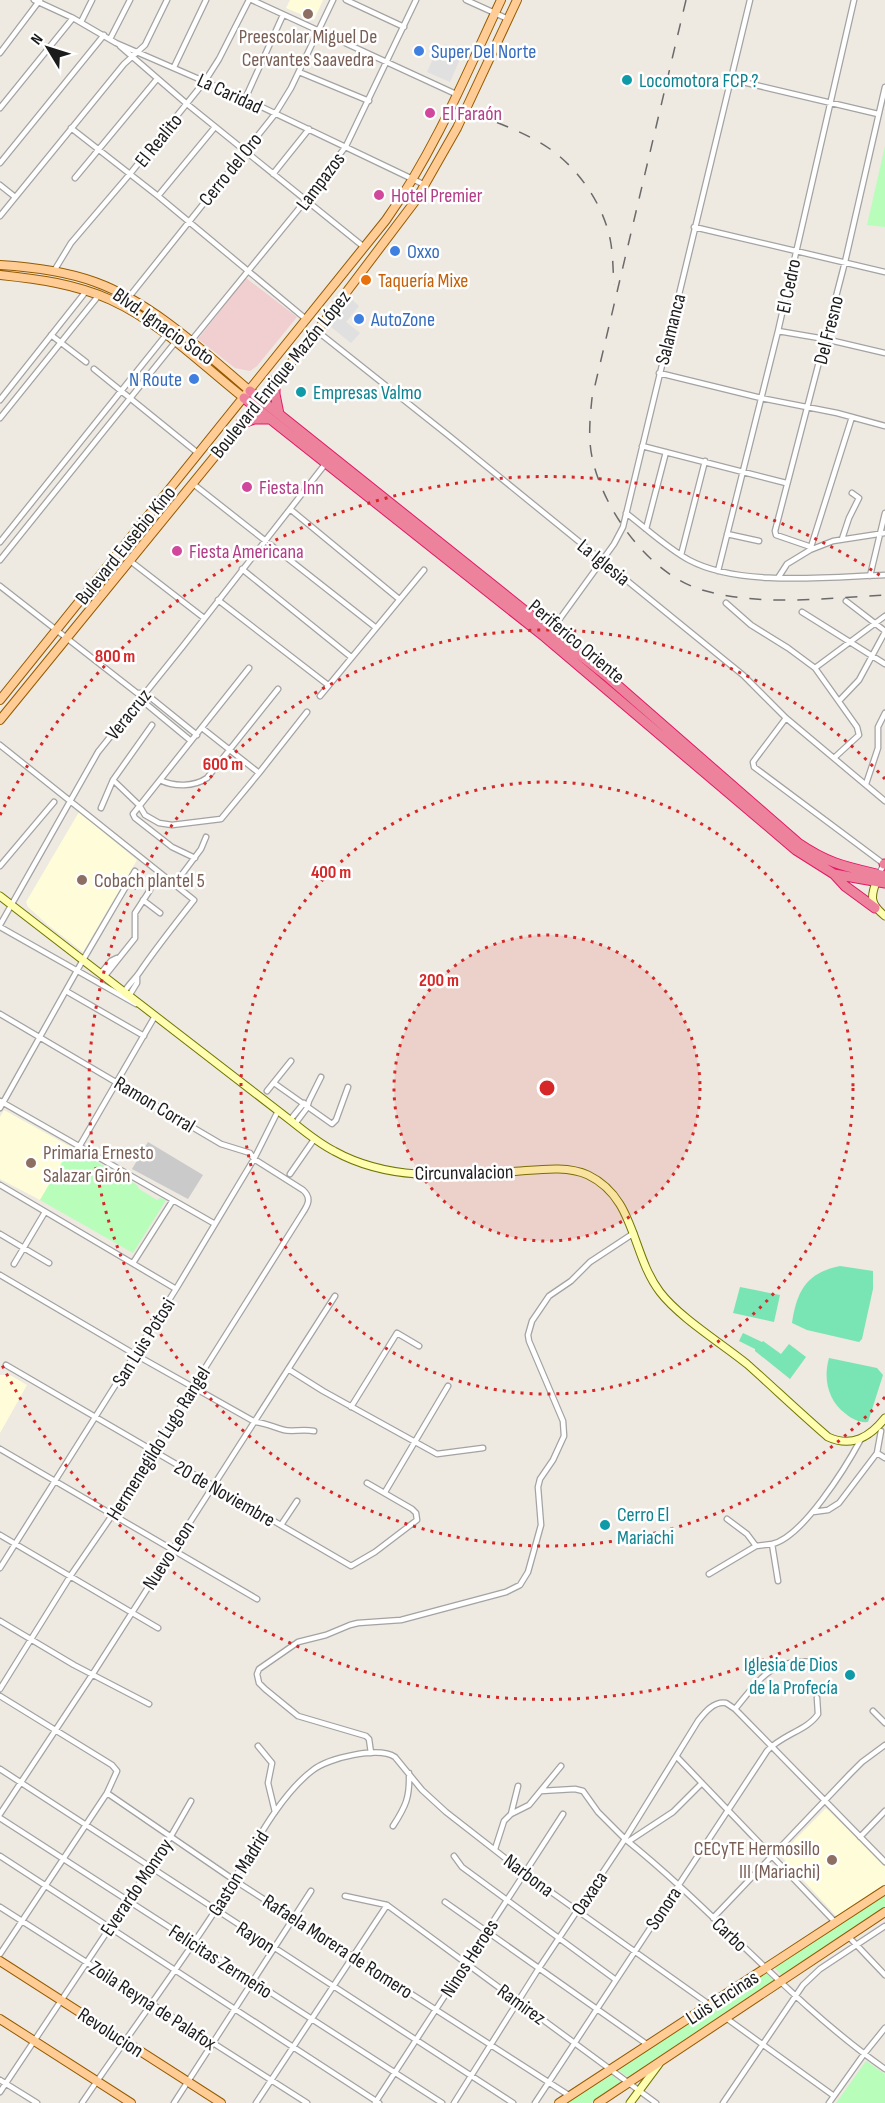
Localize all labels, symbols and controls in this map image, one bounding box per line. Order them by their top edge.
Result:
marker: Preescolar Miguel De Cervantes Saavedra [301,7,315,21]
north arrow [18,18,78,78]
place label: Preescolar Miguel De Cervantes Saavedra [239,25,377,72]
text: N [27,30,47,49]
place label: Super Del Norte [431,40,536,64]
marker: Super Del Norte [412,44,426,58]
street label: La Caridad [193,68,266,119]
place label: Locomotora FCP ? [639,69,759,93]
marker: Locomotora FCP ? [620,73,634,87]
place label: El Faraón [442,102,502,126]
marker: El Faraón [423,106,437,120]
street label: El Realito [130,109,188,172]
street label: Cerro del Oro [194,128,267,211]
street label: Lampazos [291,148,350,215]
place label: Hotel Premier [391,184,483,208]
marker: Hotel Premier [372,188,386,202]
place label: Oxxo [407,240,440,264]
marker: Oxxo [388,244,402,258]
street label: El Cedro [772,257,806,315]
place label: Taquería Mixe [378,269,468,293]
marker: Taquería Mixe [359,273,373,287]
street label: Blvd. Ignacio Soto [108,283,219,371]
street label: Boulevard Enrique Mazón López [206,286,356,463]
street label: Salamanca [651,291,691,367]
street label: Del Fresno [809,293,849,367]
place label: AutoZone [370,308,435,332]
marker: AutoZone [352,312,366,326]
place label: N Route [129,368,182,392]
marker: N Route [187,372,201,386]
place label: Empresas Valmo [313,381,422,405]
marker: Empresas Valmo [294,385,308,399]
place label: Fiesta Inn [259,476,324,500]
marker: Fiesta Inn [240,480,254,494]
street label: Bulevard Eusebio Kino [71,481,181,610]
street label: La Iglesia [572,534,634,591]
place label: Fiesta Americana [189,540,304,564]
marker: Fiesta Americana [170,544,184,558]
street label: Periferico Oriente [523,595,629,689]
text: 800 m [95,646,135,667]
street label: Veracruz [101,684,157,745]
text: 600 m [203,754,243,775]
text: 400 m [311,862,351,883]
place label: Cobach plantel 5 [94,869,205,893]
marker: Cobach plantel 5 [75,873,89,887]
text: 200 m [419,970,459,991]
street label: Ramon Corral [110,1071,199,1138]
centre of rings [537,1078,557,1098]
place label: Primaria Ernesto Salazar Girón [43,1141,154,1188]
marker: Primaria Ernesto Salazar Girón [24,1156,38,1170]
street label: Circunvalacion [414,1160,514,1186]
street label: San Luis Potosi [107,1294,180,1391]
street label: Hermenegildo Lugo Rangel [102,1362,216,1525]
street label: 20 de Noviembre [170,1455,279,1532]
place label: Cerro El Mariachi [617,1503,674,1550]
street label: Nuevo Leon [138,1516,200,1595]
marker: Cerro El Mariachi [598,1518,612,1532]
place label: Iglesia de Dios de la Profecía [744,1653,838,1700]
marker: Iglesia de Dios de la Profecía [843,1668,857,1682]
street label: Gaston Madrid [203,1826,275,1921]
street label: Everardo Monroy [95,1834,178,1941]
place label: CECyTE Hermosillo III (Mariachi) [694,1837,820,1884]
street label: Narbona [499,1849,558,1902]
marker: CECyTE Hermosillo III (Mariachi) [825,1853,839,1867]
street label: Oaxaca [567,1867,613,1920]
street label: Sonora [641,1882,687,1935]
street label: Rafaela Morera de Romero [258,1889,417,2004]
street label: Carbo [707,1913,752,1957]
street label: Ninos Heroes [436,1915,504,2002]
street label: Rayon [232,1917,279,1959]
street label: Felicitas Zermeño [164,1920,277,2004]
street label: Zoila Reyna de Palafox [85,1956,221,2056]
street label: Luis Encinas [682,1965,763,2030]
street label: Ramirez [493,1979,550,2030]
street label: Revolucion [73,2003,148,2063]

